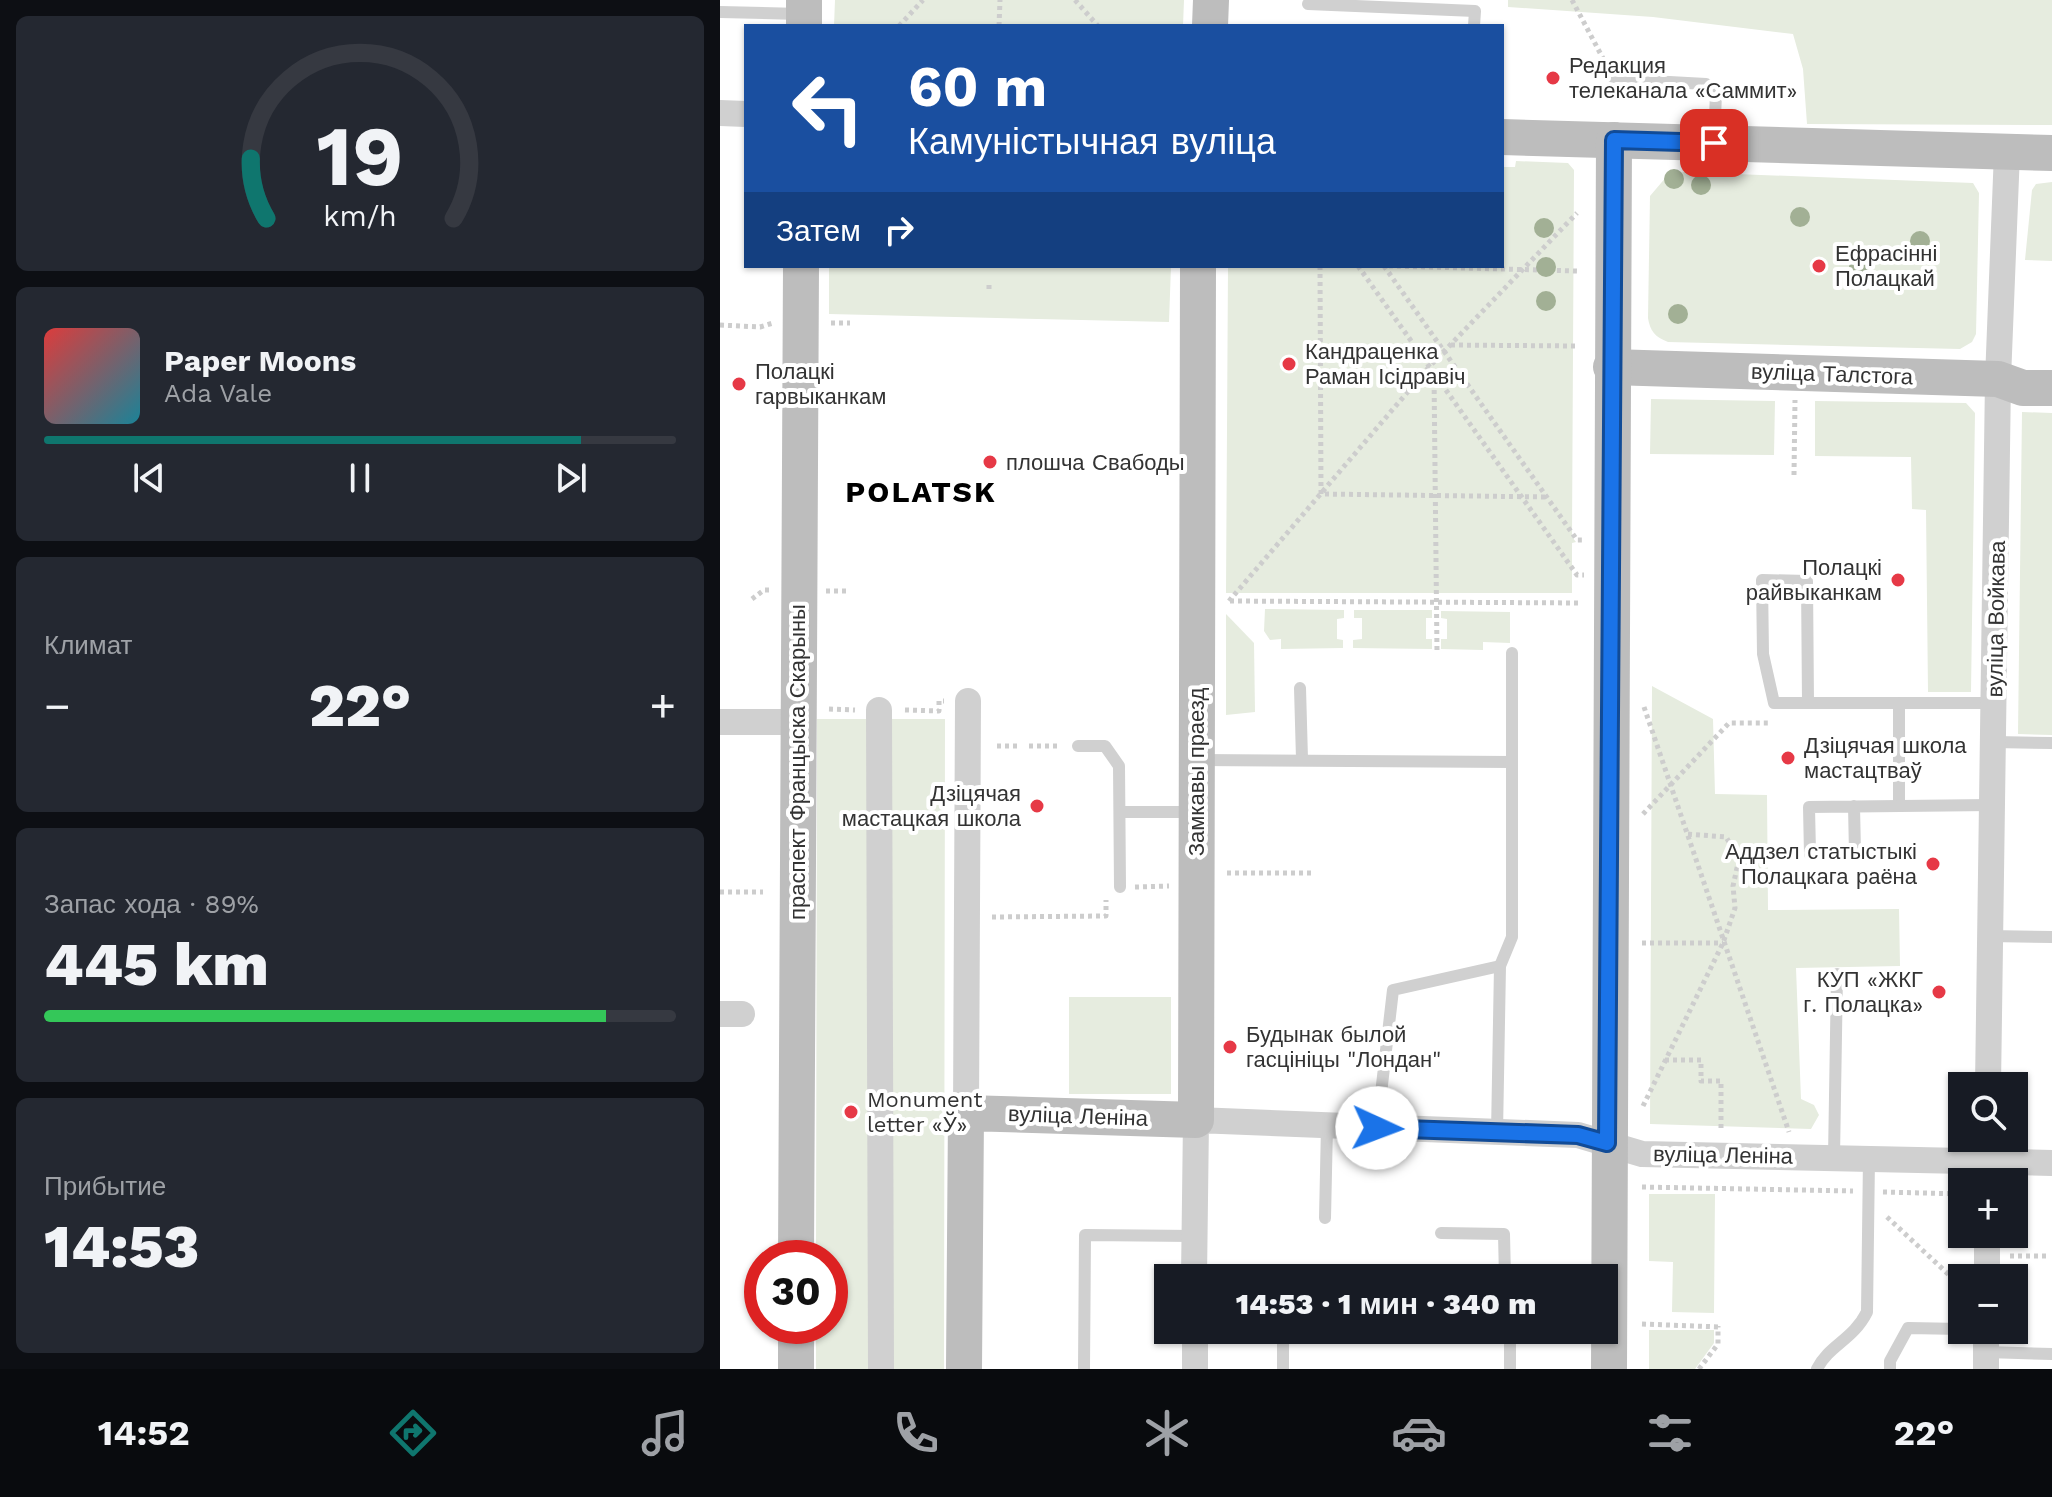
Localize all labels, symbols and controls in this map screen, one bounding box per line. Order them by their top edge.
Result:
place label: Редакция телеканала «Саммит» [1569,53,1797,103]
text: 60 m [908,54,1047,120]
icon: left [776,56,880,160]
marker: Редакция телеканала «Саммит» [1544,69,1562,87]
text: 19 [316,108,404,205]
pin [1680,109,1748,177]
text: Камуністычная вуліца [908,121,1276,163]
icon: arrive [1692,121,1736,165]
text: km/h [323,199,397,233]
icon: right [877,208,921,252]
text: Затем [776,213,861,248]
place label: Ефрасінні Полацкай [1835,241,1937,291]
marker: Ефрасінні Полацкай [1810,257,1828,275]
place label: Кандраценка Раман Ісідравіч [1305,339,1466,389]
text: Paper Moons [164,343,356,378]
marker: Кандраценка Раман Ісідравіч [1280,355,1298,373]
place label: Полацкі гарвыканкам [755,359,886,409]
street label: вуліца Талстога [1751,359,1914,389]
marker: Полацкі гарвыканкам [730,375,748,393]
text: Ada Vale [164,378,272,408]
place label: плошча Свабоды [1006,450,1185,475]
marker: плошча Свабоды [981,453,999,471]
icon: previous [127,456,171,500]
icon: pause [338,456,382,500]
icon: next [549,456,593,500]
district label: POLATSK [845,474,997,509]
street label: вуліца Войкава [1982,540,2010,698]
place label: Полацкі райвыканкам [1746,555,1882,605]
marker: Полацкі райвыканкам [1889,571,1907,589]
street label: праспект Францыска Скарыны [785,604,810,920]
text: Климат [44,630,133,660]
text: 22° [309,670,411,741]
text: − [44,680,71,732]
text: + [649,680,676,732]
street label: Замкавы праезд [1184,688,1209,856]
place label: Дзіцячая школа мастацтваў [1804,733,1967,783]
marker: Дзіцячая школа мастацтваў [1779,749,1797,767]
place label: Дзіцячая мастацкая школа [842,781,1022,831]
marker: Дзіцячая мастацкая школа [1028,797,1046,815]
place label: Аддзел статыстыкі Полацкага раёна [1725,839,1918,889]
marker: Аддзел статыстыкі Полацкага раёна [1924,855,1942,873]
text: Запас хода · 89% [44,889,259,919]
text: 445 km [44,929,269,1000]
place label: КУП «ЖКГ г. Полацка» [1803,967,1923,1017]
marker: КУП «ЖКГ г. Полацка» [1930,983,1948,1001]
place label: Будынак былой гасцініцы "Лондан" [1246,1022,1441,1072]
marker: Будынак былой гасцініцы "Лондан" [1221,1038,1239,1056]
map controls [1948,1072,2028,1344]
button: search [1948,1072,2028,1152]
position arrow [1335,1086,1419,1170]
place label: Monument letter «Ў» [867,1087,982,1137]
street label: вуліца Леніна [1008,1101,1149,1131]
marker: Monument letter «Ў» [842,1103,860,1121]
street label: вуліца Леніна [1653,1141,1794,1169]
button: + [1948,1168,2028,1248]
text: Прибытие [44,1171,166,1201]
text: 14:53 [44,1211,199,1282]
speed limit sign: 30 [744,1240,848,1344]
button: − [1948,1264,2028,1344]
text: 14:53 · 1 мин · 340 m [1236,1286,1536,1321]
icon: directions [385,1405,441,1461]
icon: music [637,1405,693,1461]
icon: phone [888,1405,944,1461]
icon: climate [1139,1405,1195,1461]
icon: car [1391,1405,1447,1461]
icon: filters [1642,1405,1698,1461]
text: 14:52 [98,1412,190,1454]
text: 22° [1894,1412,1954,1454]

